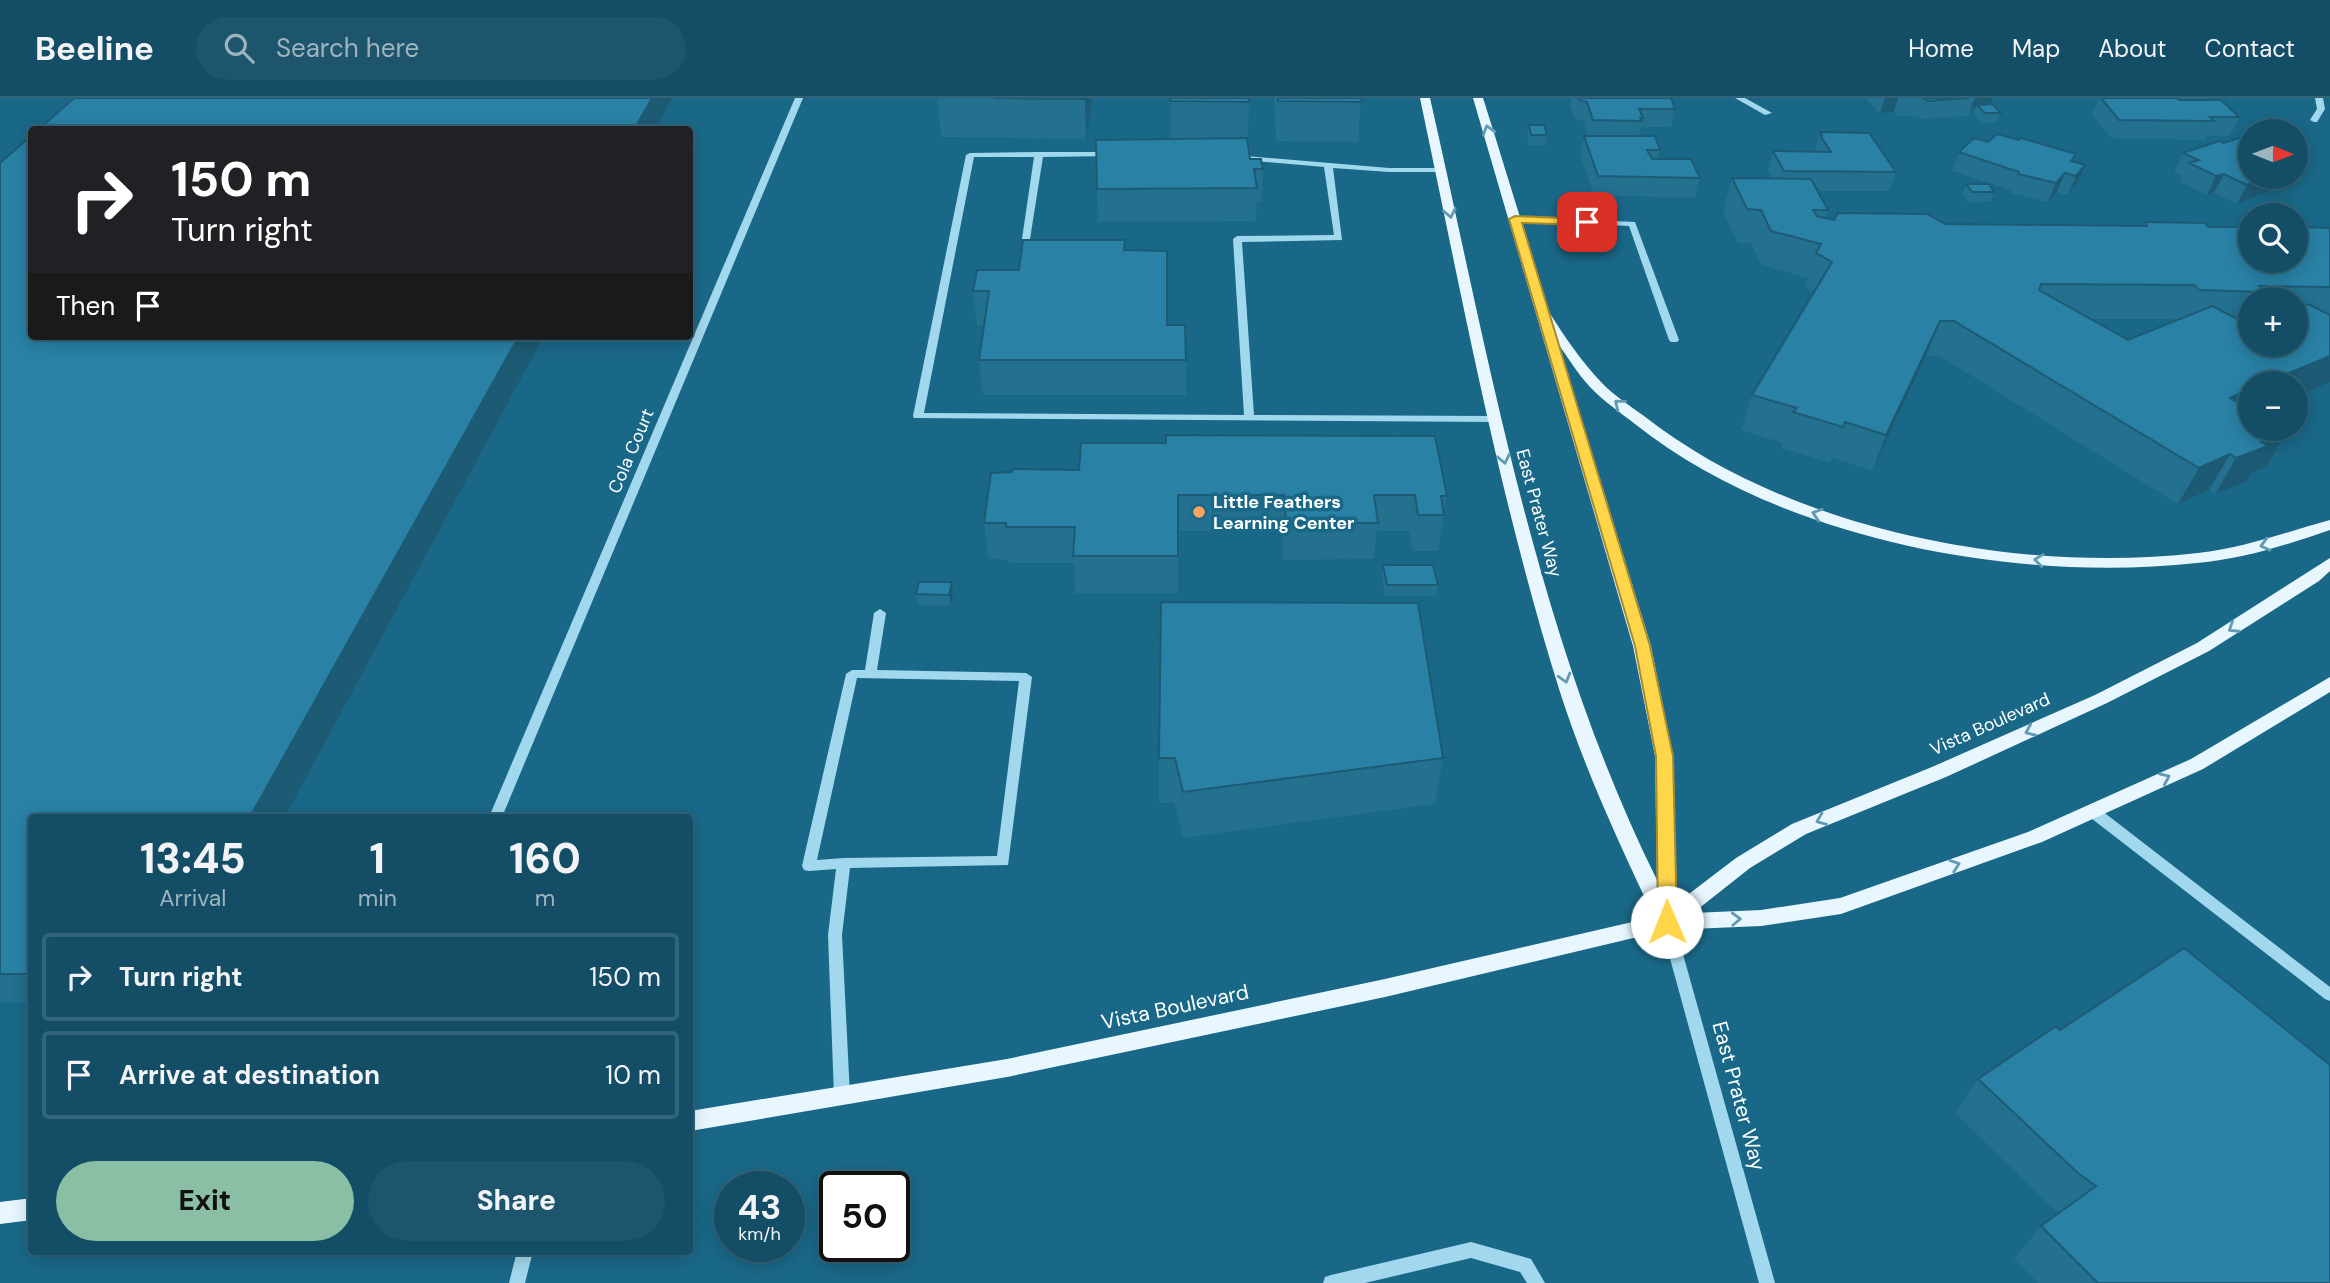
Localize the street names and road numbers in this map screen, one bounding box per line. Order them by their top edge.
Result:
street label: Cola Court [602,405,660,497]
street label: East Prater Way [1510,446,1568,580]
street label: Vista Boulevard [1926,687,2054,761]
street label: Vista Boulevard [1099,978,1251,1036]
street label: East Prater Way [1706,1018,1772,1174]

